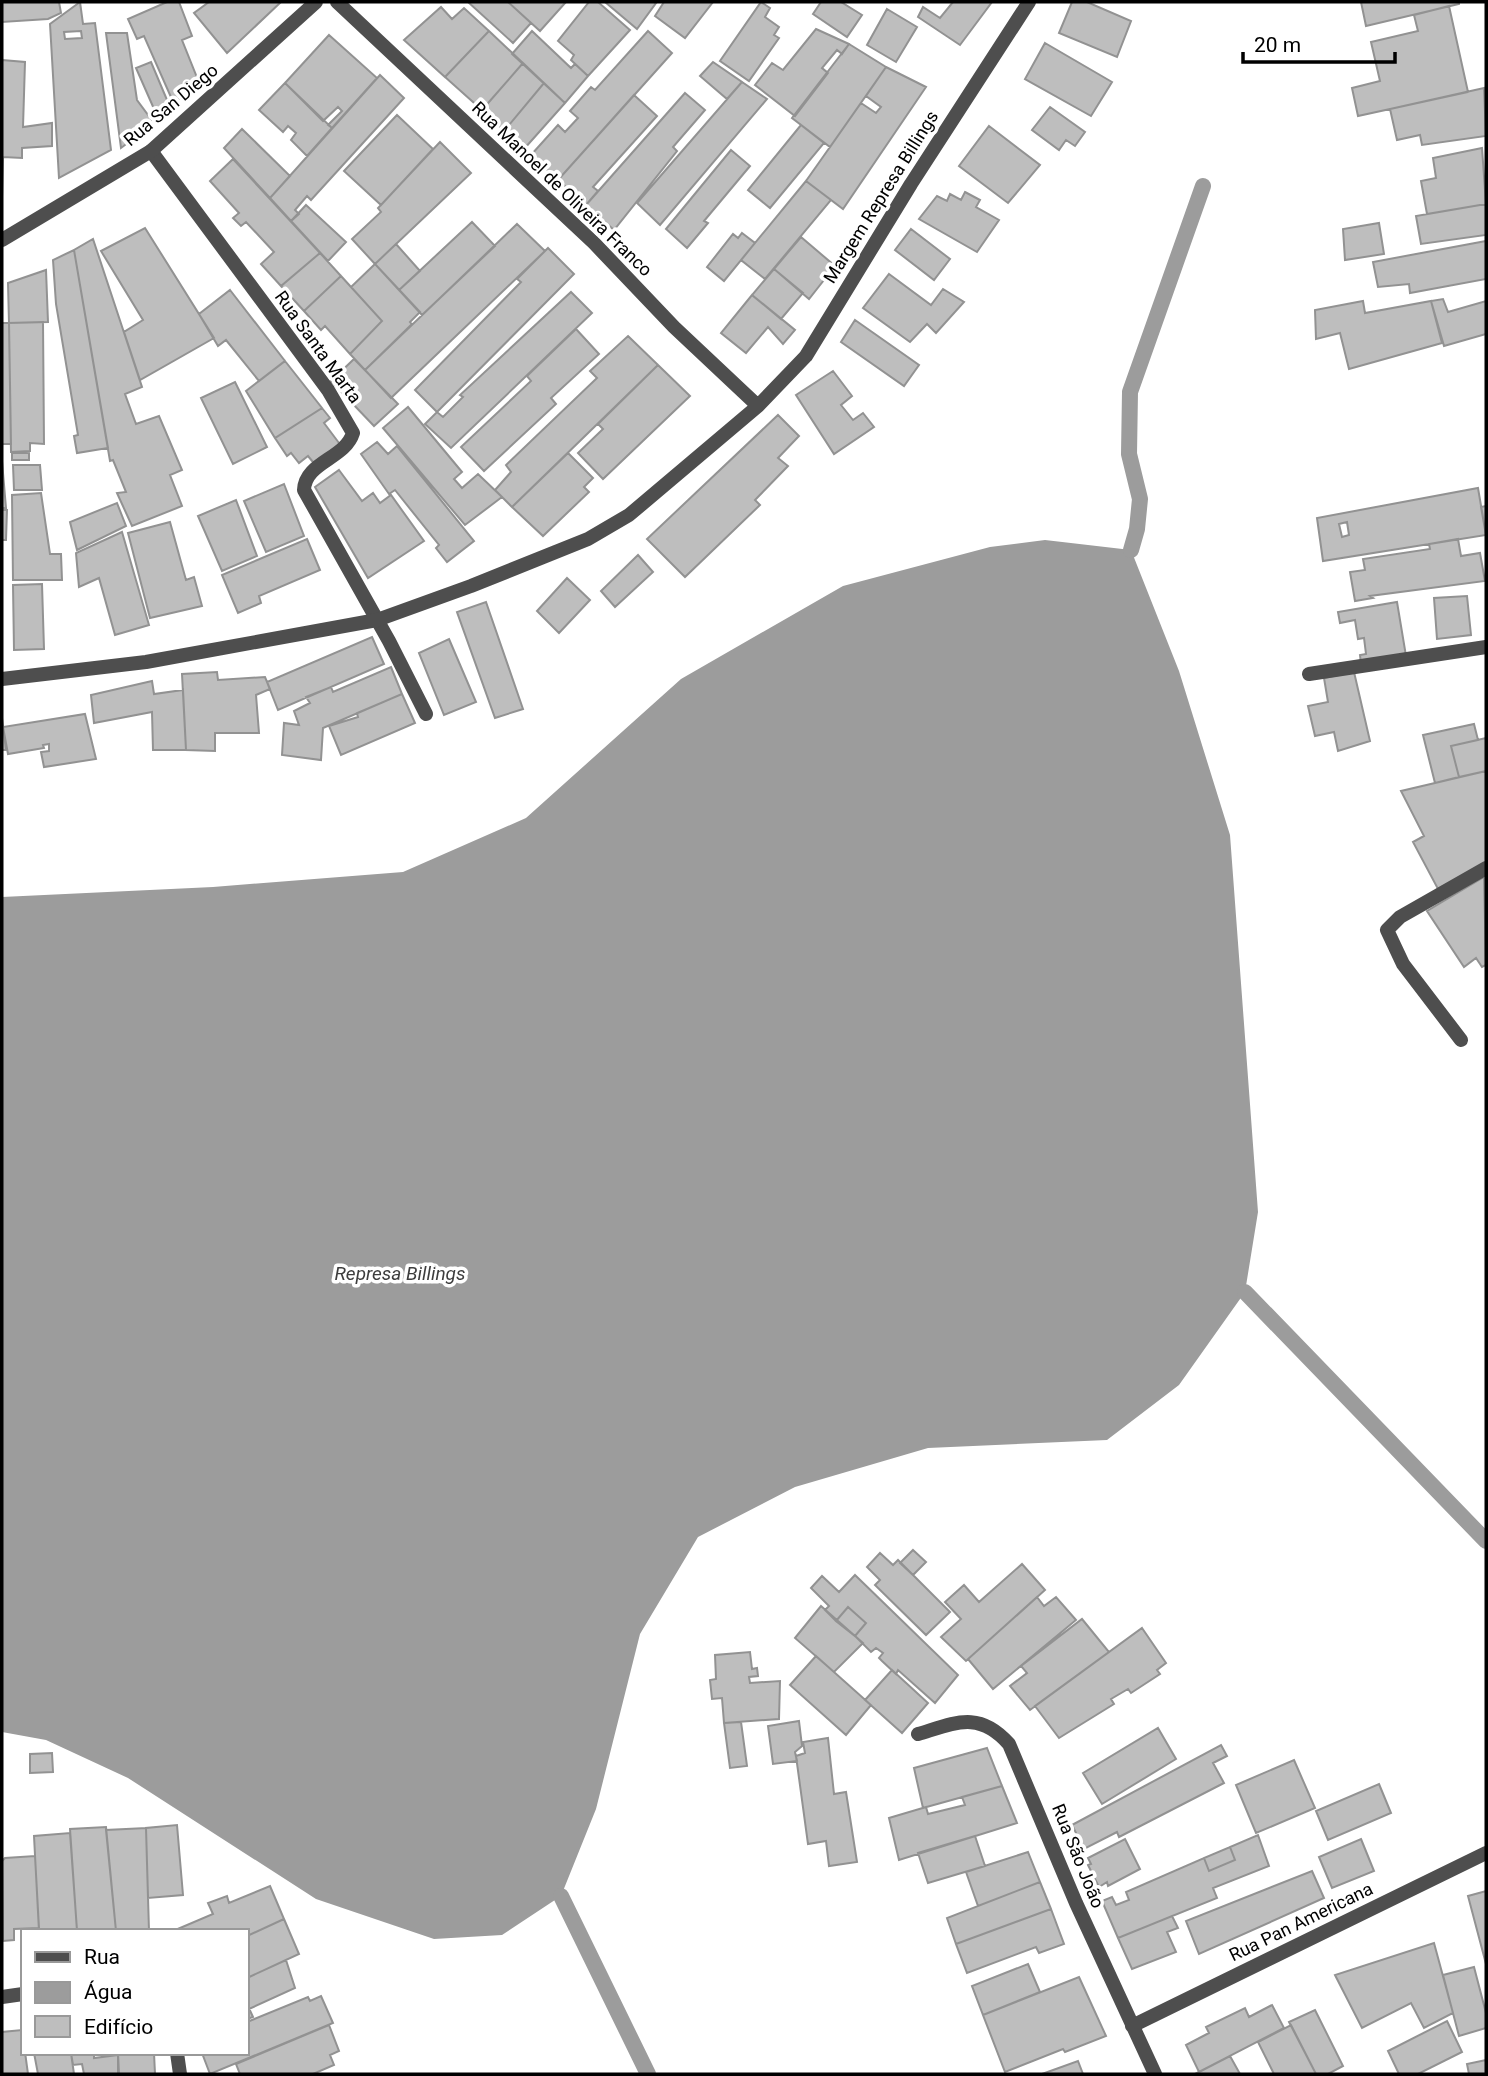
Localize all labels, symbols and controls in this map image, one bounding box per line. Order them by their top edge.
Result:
scale bar [1243,21,1395,65]
text: 20 m [1254,33,1301,57]
street label: Rua San Diego [119,59,222,150]
street label: Rua Manoel de Oliveira Franco [468,97,657,280]
street label: Margem Represa Billings [819,107,942,287]
street label: Rua Santa Marta [271,287,366,407]
water label: Represa Billings [335,1262,465,1285]
street label: Rua São João [1048,1801,1109,1911]
street label: Rua Pan Americana [1226,1878,1376,1965]
legend [21,1929,248,2055]
text: Rua [84,1945,120,1969]
text: Água [84,1980,133,2004]
text: Edifício [84,2015,153,2039]

